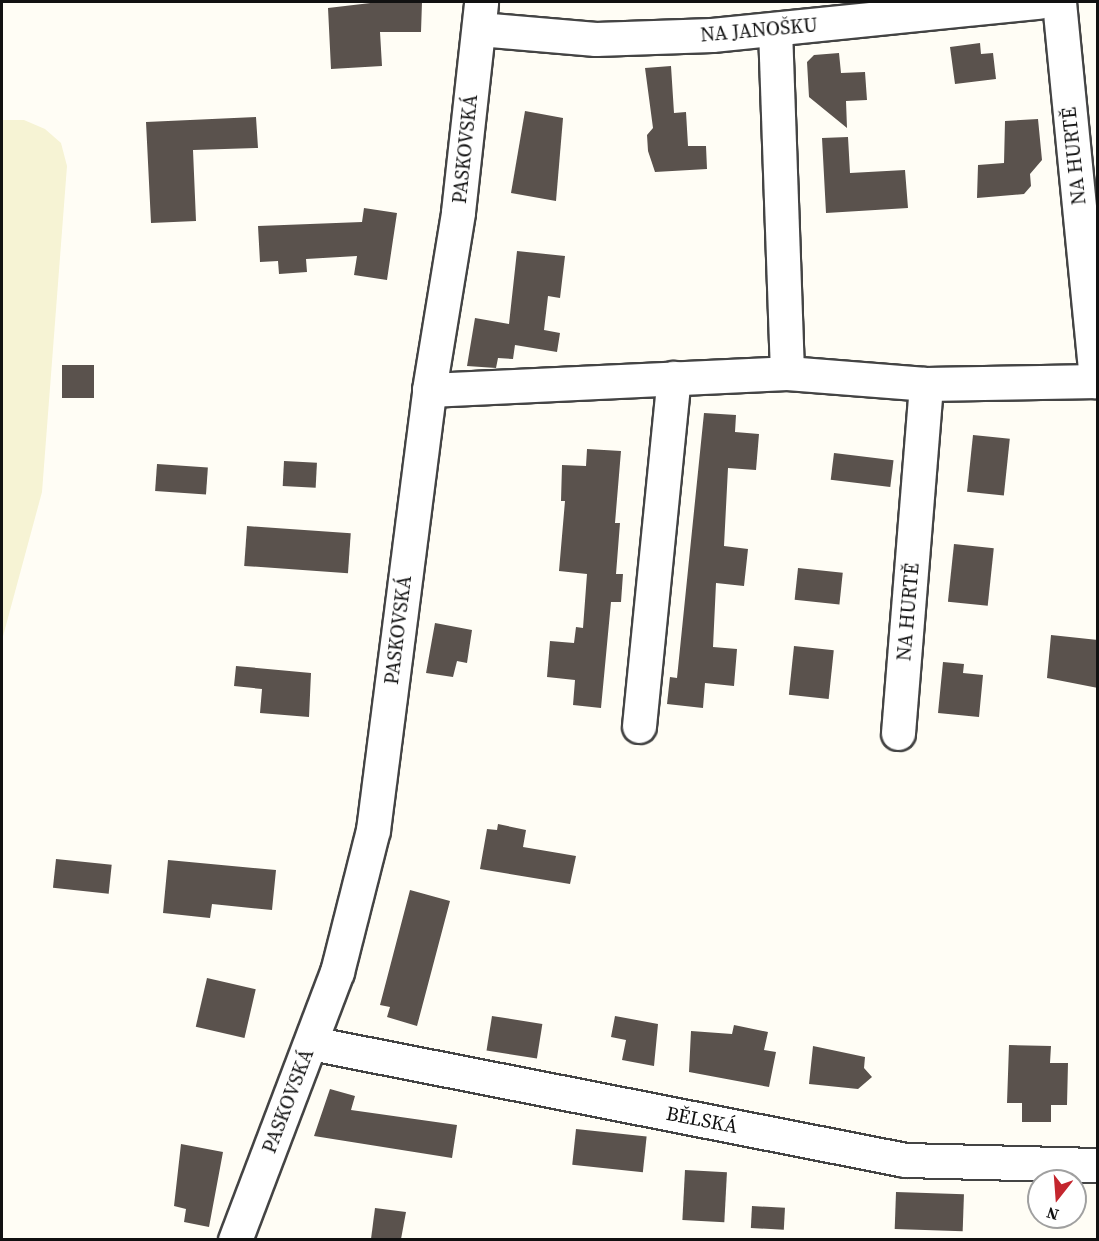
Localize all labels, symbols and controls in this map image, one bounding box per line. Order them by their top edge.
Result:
street label: NA JANOŠKU [699,13,819,47]
street label: PASKOVSKÁ [447,93,483,205]
street label: NA HURTĚ [1057,106,1091,206]
street label: NA HURTĚ [892,562,924,662]
street label: PASKOVSKÁ [379,574,417,686]
street label: PASKOVSKÁ [257,1045,319,1157]
street label: BĚLSKÁ [664,1101,740,1139]
north arrow [1027,1169,1087,1229]
text: N [1044,1202,1061,1227]

